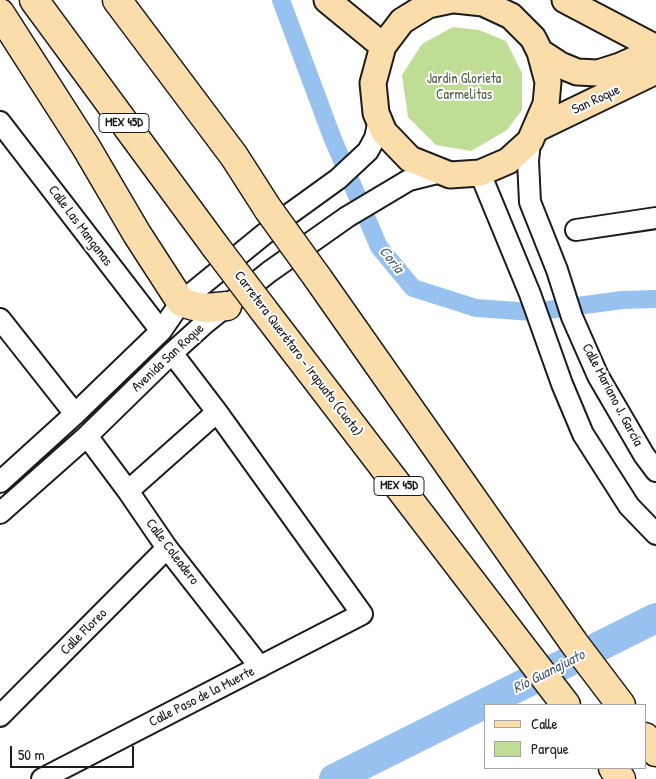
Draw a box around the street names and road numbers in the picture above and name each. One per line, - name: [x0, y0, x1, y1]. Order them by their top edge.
- street label: San Roque: [569, 82, 623, 118]
- road number: MEX 45D: [99, 114, 149, 132]
- street label: Calle Las Manganas: [44, 182, 116, 270]
- street label: Carretera Querétaro - Irapuato (Cuota): [230, 268, 366, 440]
- street label: Avenida San Roque: [128, 320, 208, 396]
- street label: Calle Mariano J. García: [578, 341, 646, 449]
- road number: MEX 45D: [374, 476, 424, 496]
- street label: Calle Coleadero: [142, 516, 202, 588]
- street label: Calle Floreo: [57, 605, 111, 659]
- street label: Calle Paso de la Muerte: [146, 663, 258, 731]

